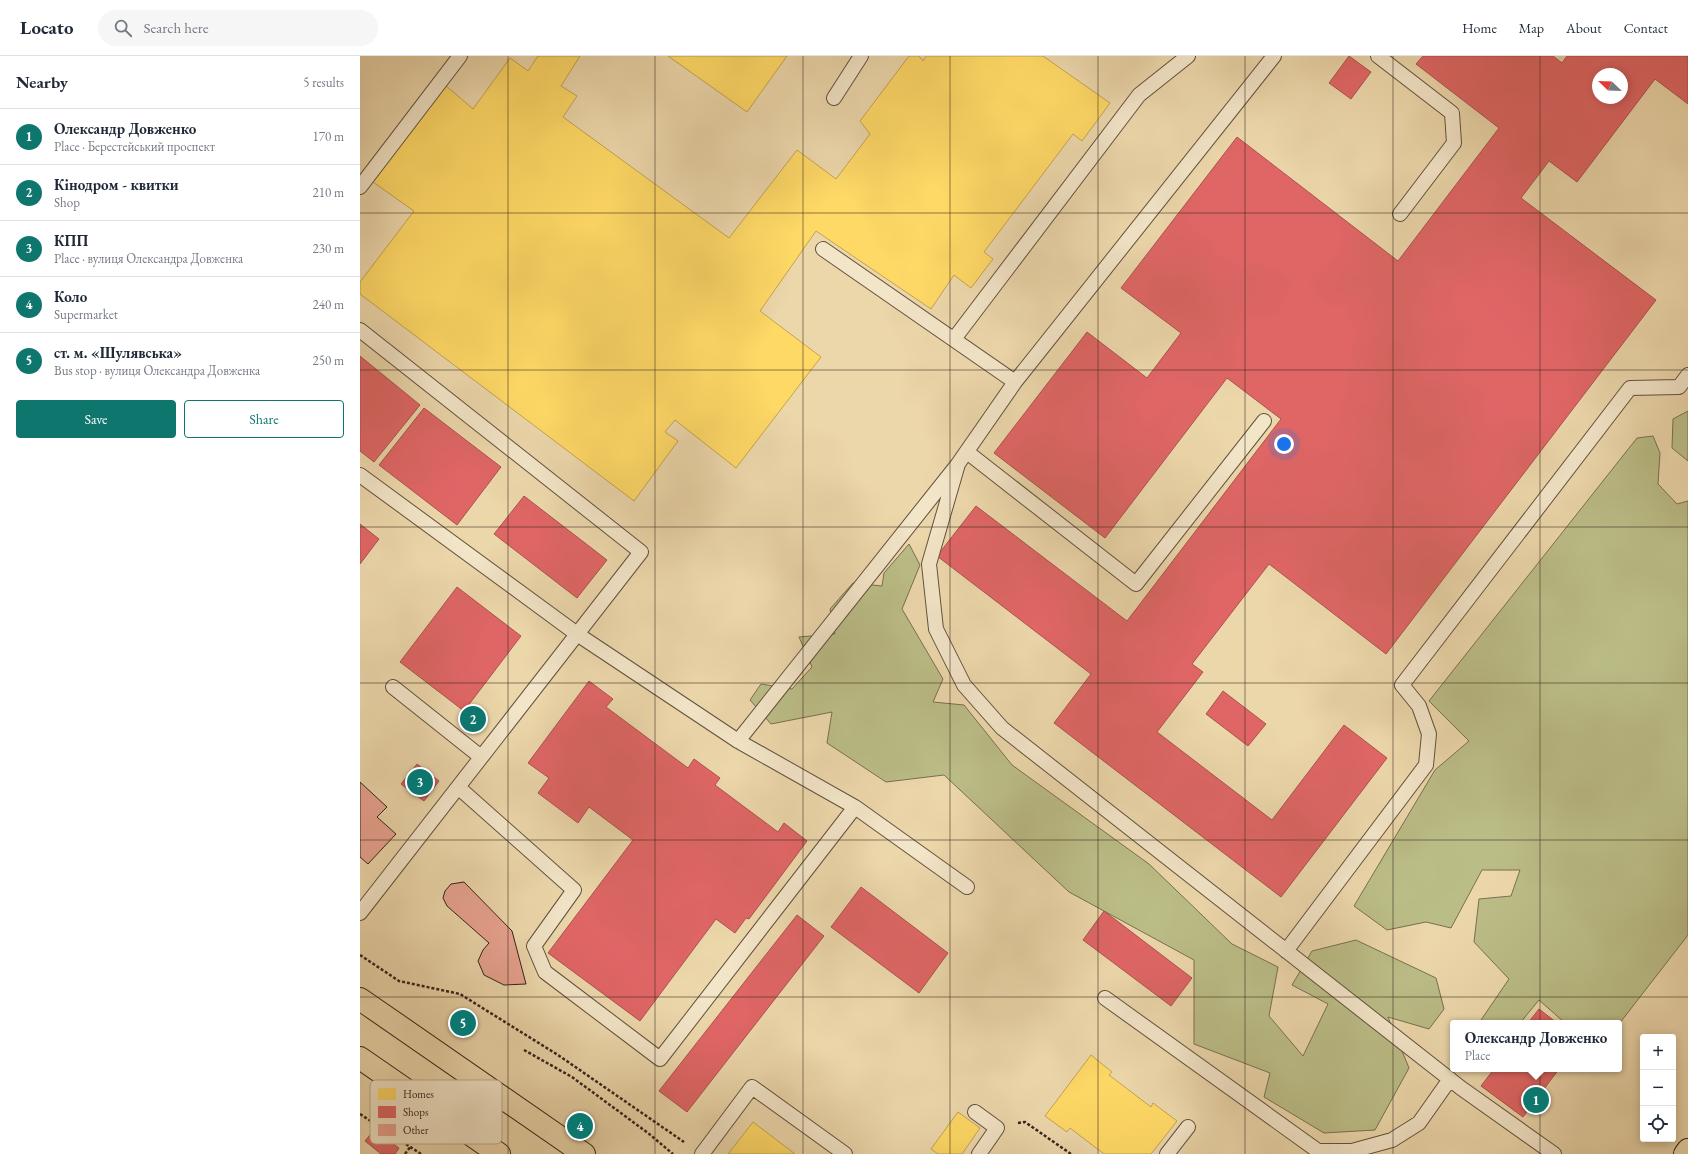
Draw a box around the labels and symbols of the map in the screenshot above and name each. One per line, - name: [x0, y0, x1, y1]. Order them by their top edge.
- north arrow: [1592, 68, 1628, 104]
- your location: [1274, 434, 1294, 454]
- pin: 2: [460, 704, 486, 734]
- pin: 3: [407, 767, 433, 797]
- pin: 5: [450, 1008, 476, 1038]
- legend: [370, 1080, 502, 1144]
- pin: 1: [1523, 1085, 1549, 1115]
- text: Homes: [403, 1087, 434, 1101]
- text: Shops: [403, 1105, 429, 1119]
- pin: 4: [567, 1111, 593, 1141]
- text: Other: [403, 1123, 429, 1137]

